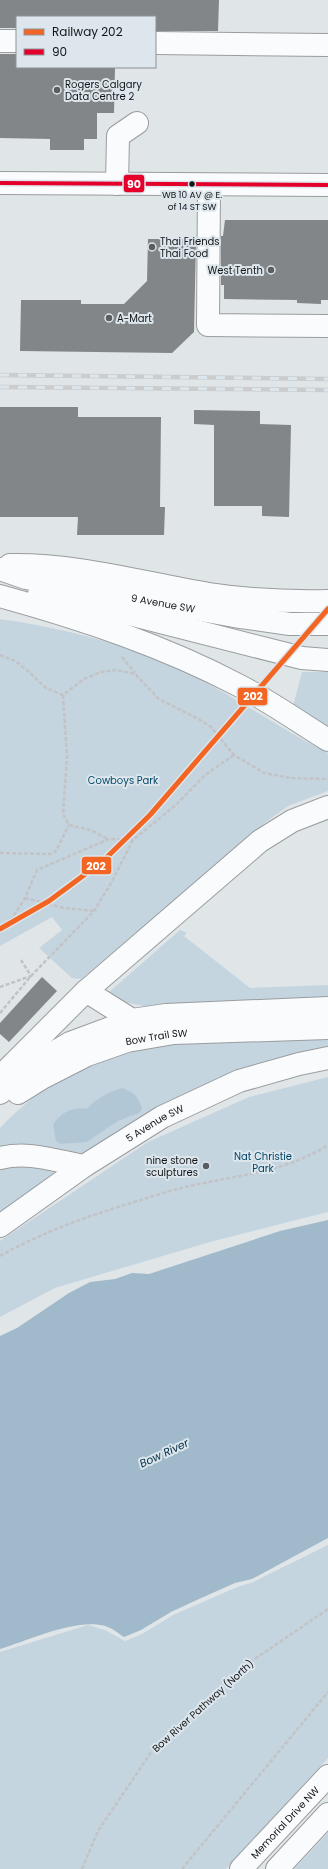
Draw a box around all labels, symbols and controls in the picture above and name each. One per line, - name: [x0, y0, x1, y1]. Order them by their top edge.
- legend: [16, 16, 156, 68]
- text: Railway 202: [52, 23, 123, 40]
- text: 90: [52, 43, 67, 60]
- place label: Rogers Calgary Data Centre 2: [65, 77, 142, 104]
- marker: Rogers Calgary Data Centre 2: [52, 85, 62, 95]
- line badge: 90: [123, 174, 145, 193]
- text: 90: [127, 176, 141, 192]
- marker: WB 10 AV @ E. of 14 ST SW: [187, 179, 197, 189]
- place label: WB 10 AV @ E. of 14 ST SW: [162, 189, 222, 213]
- place label: Thai Friends Thai Food: [160, 234, 220, 261]
- marker: Thai Friends Thai Food: [147, 242, 157, 252]
- place label: West Tenth: [207, 263, 263, 278]
- marker: West Tenth: [266, 265, 276, 275]
- place label: A-Mart: [117, 311, 152, 326]
- marker: A-Mart: [104, 313, 114, 323]
- street label: 9 Avenue SW: [130, 590, 197, 616]
- line badge: 202: [237, 687, 268, 706]
- text: 202: [243, 688, 263, 704]
- park label: Cowboys Park: [88, 773, 159, 788]
- line badge: 202: [81, 856, 112, 875]
- text: 202: [86, 858, 106, 874]
- street label: Bow Trail SW: [124, 1025, 188, 1049]
- street label: 5 Avenue SW: [123, 1100, 186, 1146]
- park label: Nat Christie Park: [234, 1149, 292, 1176]
- place label: nine stone sculptures: [146, 1153, 198, 1180]
- marker: nine stone sculptures: [201, 1161, 211, 1171]
- water label: Bow River: [137, 1434, 192, 1471]
- street label: Bow River Pathway (North): [149, 1656, 257, 1756]
- street label: Memorial Drive NW: [247, 1783, 323, 1862]

